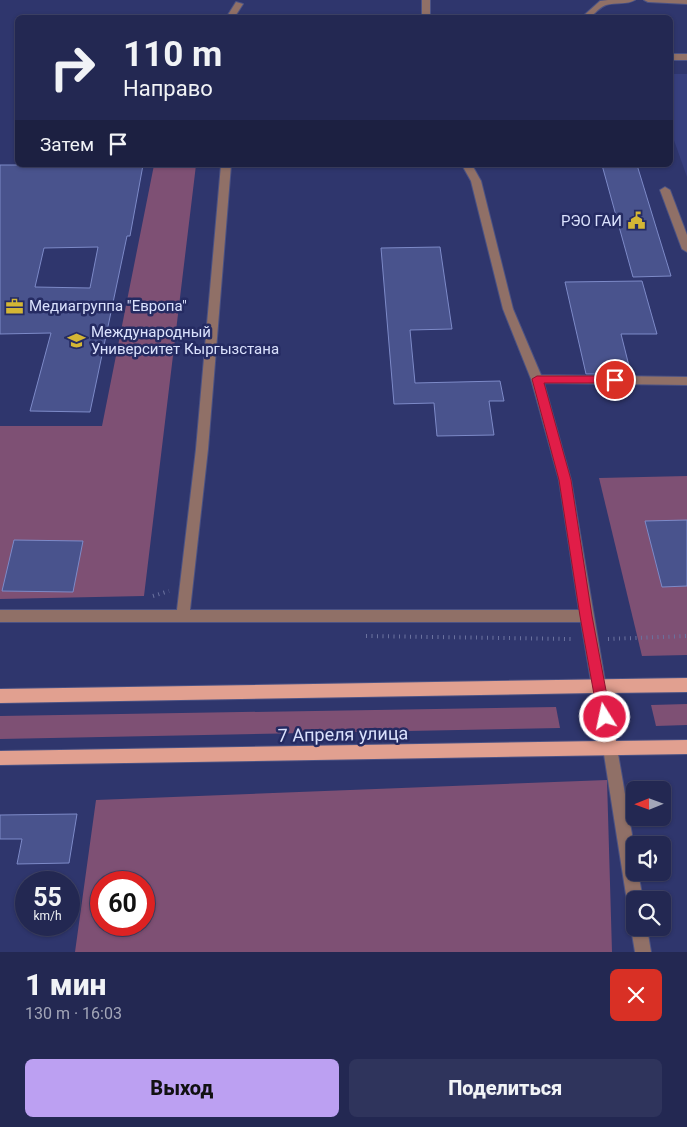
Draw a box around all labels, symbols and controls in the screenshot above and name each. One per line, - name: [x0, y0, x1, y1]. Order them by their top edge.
- text: 110 m: [123, 34, 222, 75]
- icon: right: [40, 35, 105, 100]
- text: Направо: [123, 76, 213, 101]
- icon: arrive: [104, 130, 132, 158]
- text: Затем: [40, 133, 94, 156]
- public building icon: РЭО ГАИ: [626, 211, 646, 231]
- place label: РЭО ГАИ: [561, 212, 622, 230]
- office icon: Медиагруппа "Европа": [5, 296, 25, 316]
- place label: Медиагруппа "Европа": [29, 297, 187, 315]
- place label: Международный Университет Кыргызстана: [91, 323, 279, 358]
- school or university icon: Международный Университет Кыргызстана: [67, 331, 87, 351]
- pin: [594, 359, 636, 401]
- icon: arrive: [601, 366, 629, 394]
- position arrow: [578, 690, 630, 742]
- street label: 7 Апреля улица: [278, 722, 408, 746]
- north arrow: [626, 781, 671, 826]
- map controls: [626, 781, 671, 936]
- button: sound: [626, 836, 671, 881]
- speed limit sign: 60: [90, 871, 155, 936]
- text: 55: [33, 883, 62, 912]
- button: search: [626, 891, 671, 936]
- text: km/h: [33, 909, 62, 923]
- text: 1 мин: [25, 967, 106, 1002]
- button: close: [610, 969, 662, 1021]
- text: 130 m · 16:03: [25, 1004, 122, 1023]
- button: Выход: [25, 1059, 339, 1117]
- button: Поделиться: [349, 1059, 662, 1117]

